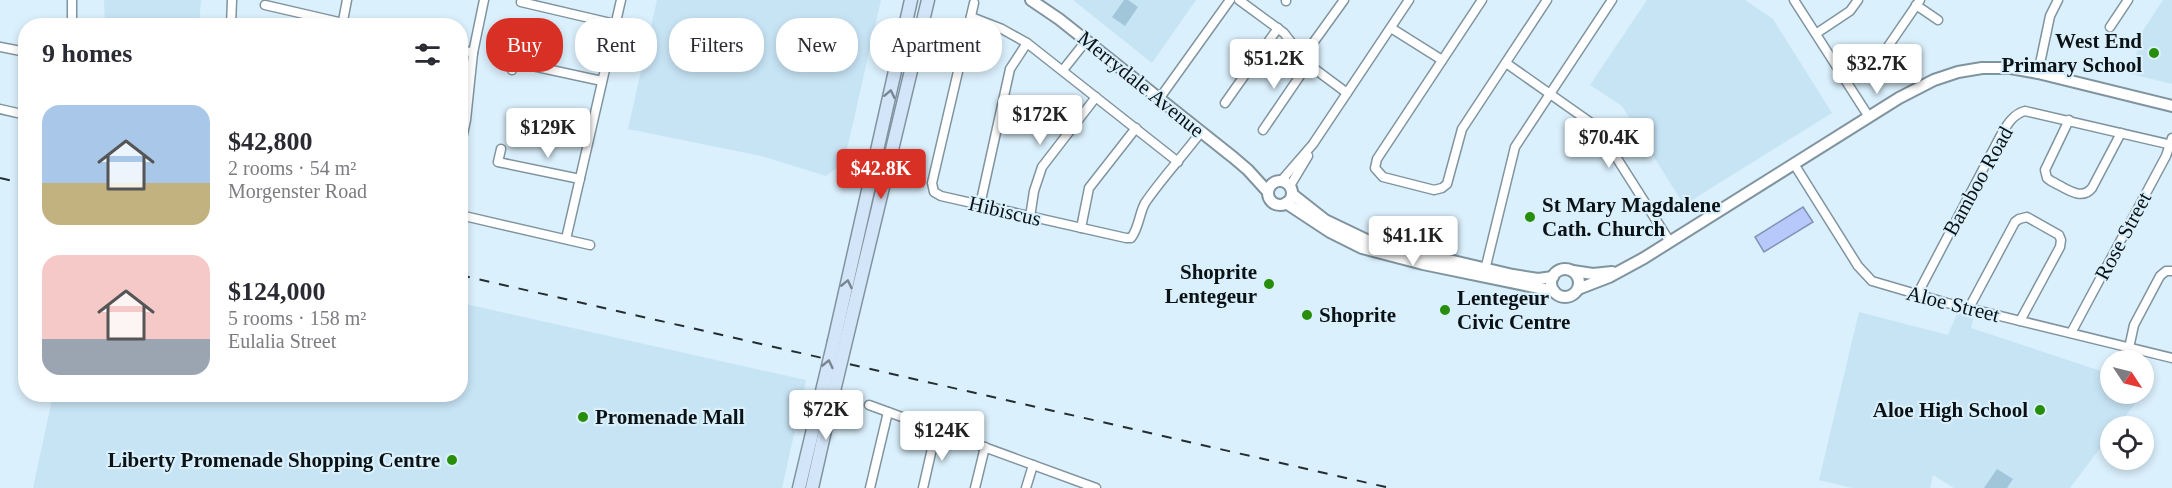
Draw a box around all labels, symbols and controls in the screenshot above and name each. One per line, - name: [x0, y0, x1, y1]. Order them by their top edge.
- chip: Buy: [486, 18, 563, 72]
- chip: Rent: [575, 18, 657, 72]
- chip: Filters: [669, 18, 764, 72]
- chip: New: [776, 18, 858, 72]
- chip: Apartment: [870, 18, 1002, 72]
- street label: Merrydale Avenue: [1073, 26, 1209, 142]
- place label: West End Primary School: [2001, 29, 2142, 77]
- icon: filters: [411, 38, 444, 71]
- text: 9 homes: [42, 39, 132, 68]
- pin: $51.2K: [1225, 39, 1323, 90]
- pin: $32.7K: [1828, 44, 1926, 95]
- marker: West End Primary School: [2147, 46, 2161, 60]
- text: $51.2K: [1244, 47, 1304, 69]
- text: $32.7K: [1847, 52, 1907, 74]
- one-way arrow: [883, 89, 896, 99]
- pin: $172K: [998, 95, 1082, 146]
- text: $172K: [1012, 103, 1068, 125]
- pin: $129K: [506, 108, 590, 159]
- text: $129K: [520, 116, 576, 138]
- pin: $70.4K: [1560, 118, 1658, 169]
- street label: Bamboo Road: [1938, 122, 2018, 240]
- text: $70.4K: [1579, 126, 1639, 148]
- text: $42,800: [228, 127, 313, 156]
- icon: home: [90, 129, 162, 201]
- pin: $42.8K: [832, 149, 930, 200]
- text: 2 rooms · 54 m²: [228, 157, 356, 179]
- text: $42.8K: [851, 157, 911, 179]
- text: Morgenster Road: [228, 180, 367, 202]
- street label: Rose Street: [2090, 188, 2156, 284]
- street label: Hibiscus: [966, 191, 1044, 231]
- place label: St Mary Magdalene Cath. Church: [1542, 193, 1720, 241]
- marker: St Mary Magdalene Cath. Church: [1523, 210, 1537, 224]
- pin: $41.1K: [1364, 216, 1462, 267]
- text: $41.1K: [1383, 224, 1443, 246]
- place label: Shoprite Lentegeur: [1165, 260, 1257, 308]
- text: $124,000: [228, 277, 326, 306]
- marker: Shoprite Lentegeur: [1262, 277, 1276, 291]
- icon: home: [90, 279, 162, 351]
- one-way arrow: [839, 279, 852, 289]
- street label: Aloe Street: [1904, 281, 2002, 327]
- place label: Lentegeur Civic Centre: [1457, 286, 1570, 334]
- place label: Shoprite: [1319, 303, 1396, 327]
- marker: Lentegeur Civic Centre: [1438, 303, 1452, 317]
- text: 5 rooms · 158 m²: [228, 307, 366, 329]
- marker: Shoprite: [1300, 308, 1314, 322]
- text: Eulalia Street: [228, 330, 336, 352]
- north arrow: [2100, 350, 2154, 404]
- map controls: [2100, 350, 2154, 470]
- one-way arrow: [821, 359, 834, 369]
- pin: $72K: [790, 390, 862, 441]
- text: $72K: [803, 398, 849, 420]
- place label: Aloe High School: [1873, 398, 2028, 422]
- marker: Aloe High School: [2033, 403, 2047, 417]
- place label: Promenade Mall: [595, 405, 745, 429]
- marker: Promenade Mall: [576, 410, 590, 424]
- pin: $124K: [900, 411, 984, 462]
- button: locate: [2100, 416, 2154, 470]
- text: $124K: [914, 419, 970, 441]
- place label: Liberty Promenade Shopping Centre: [108, 448, 440, 472]
- marker: Liberty Promenade Shopping Centre: [445, 453, 459, 467]

